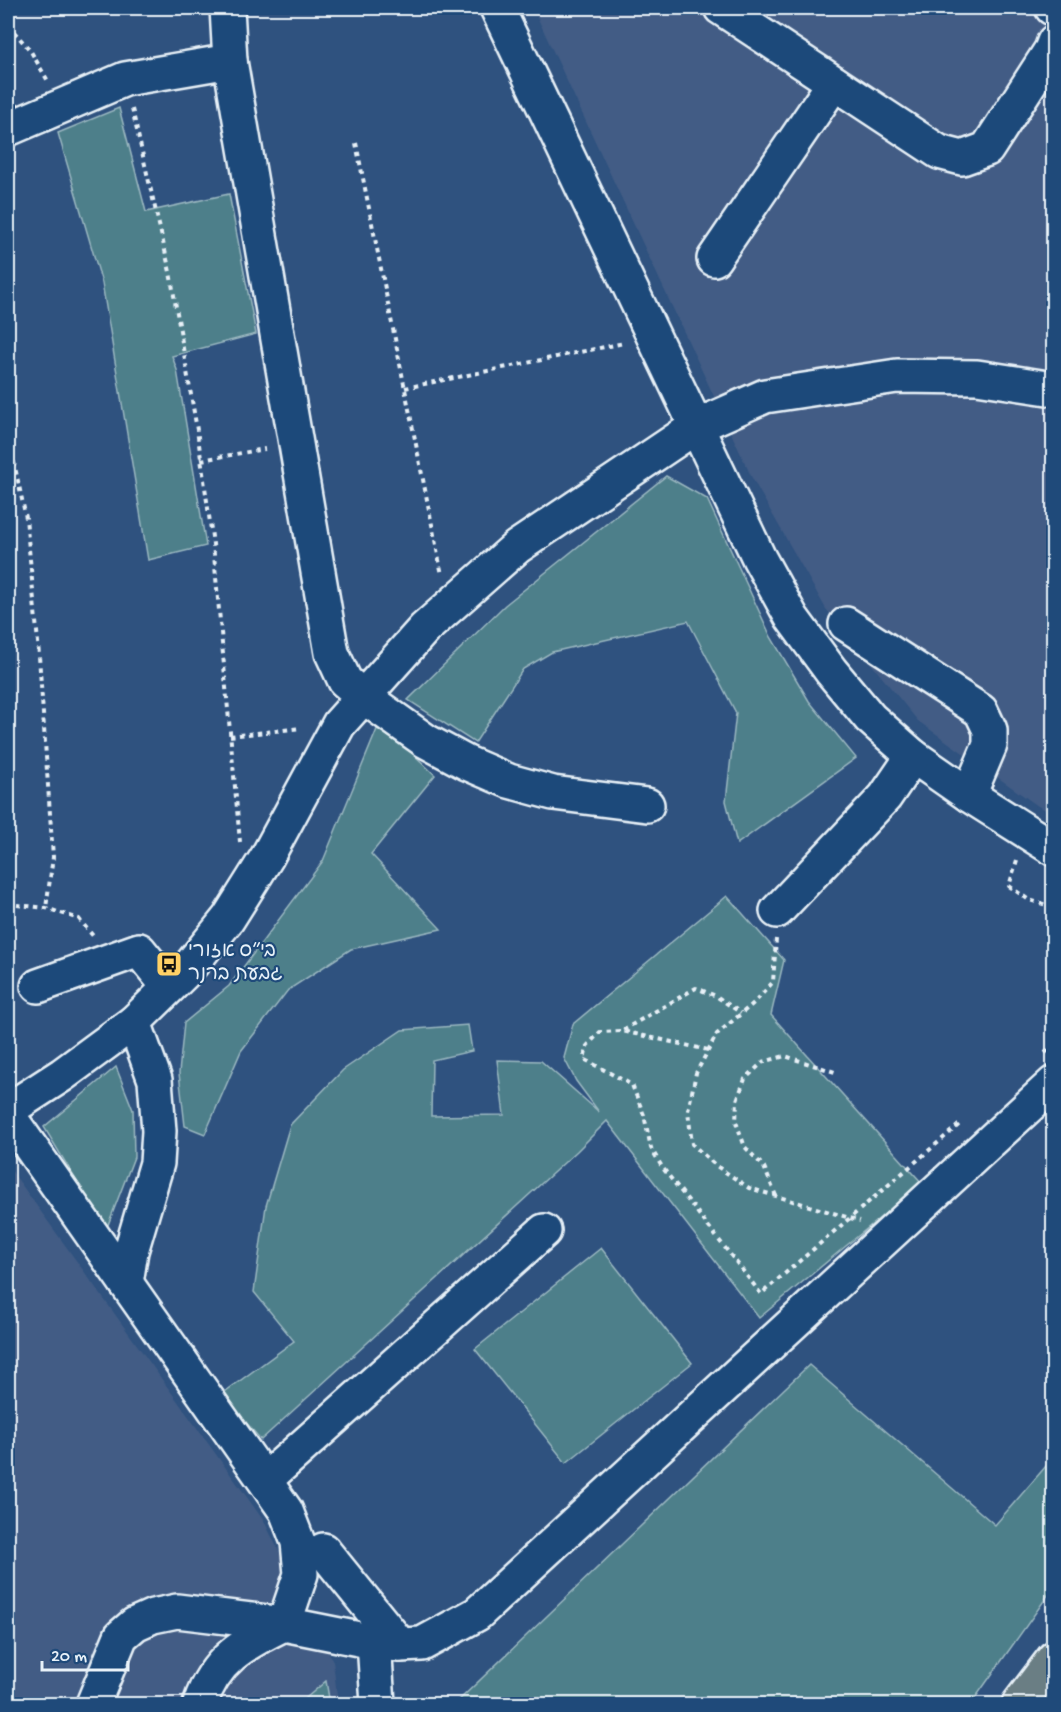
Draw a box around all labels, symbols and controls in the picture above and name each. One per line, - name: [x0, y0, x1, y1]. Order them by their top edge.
- place label: בי״ס אזורי גבעת ברנר: [188, 941, 283, 987]
- bus stop icon: בי״ס אזורי גבעת ברנר: [154, 949, 184, 979]
- scale bar: [42, 1634, 128, 1672]
- text: 20 m: [51, 1647, 87, 1668]

